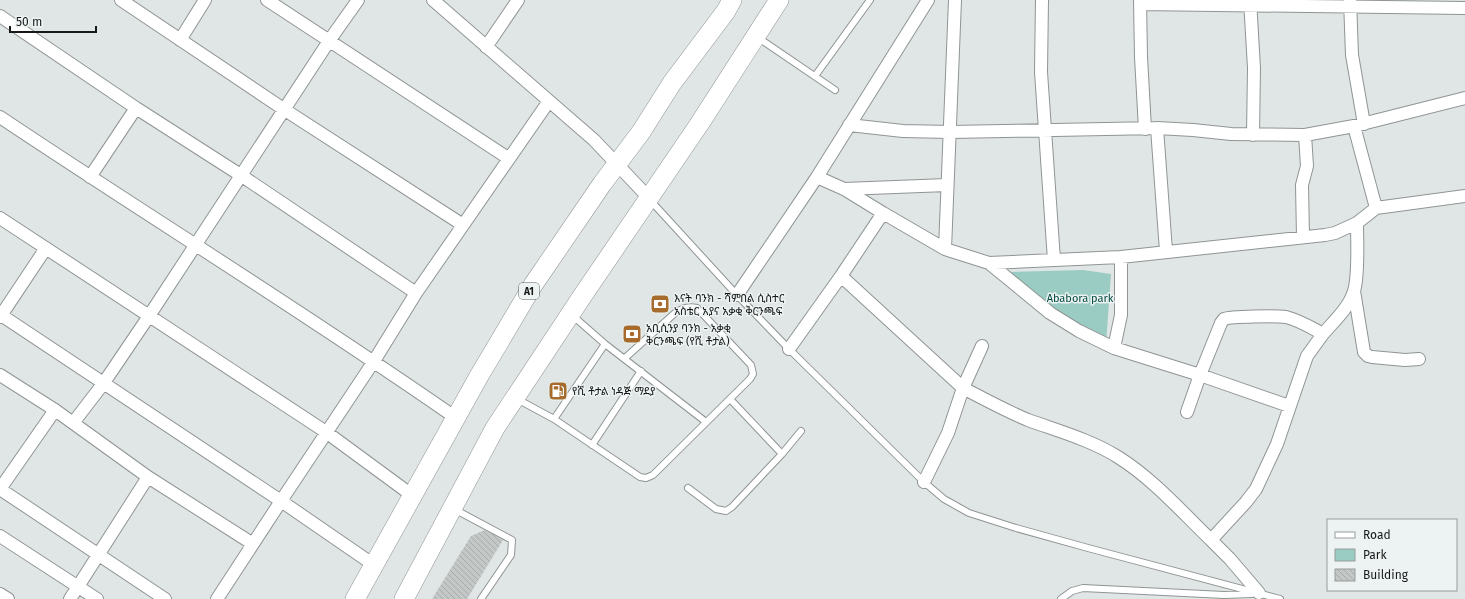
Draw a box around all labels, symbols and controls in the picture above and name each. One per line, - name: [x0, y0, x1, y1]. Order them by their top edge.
- scale bar: [10, 8, 96, 34]
- text: 50 m: [16, 15, 42, 29]
- road number: A1: [519, 283, 539, 299]
- place label: እናት ባንክ - ሻምበል ሲስተር አስቴር አያና አቃቂ ቅርንጫፍ: [674, 292, 785, 318]
- park label: Ababora park: [1047, 292, 1114, 305]
- bank icon: እናት ባንክ - ሻምበል ሲስተር አስቴር አያና አቃቂ ቅርንጫፍ: [649, 293, 671, 315]
- place label: አቢሲንያ ባንክ - አቃቂ ቅርንጫፍ (የሺ ቶታል): [646, 322, 731, 348]
- bank icon: አቢሲንያ ባንክ - አቃቂ ቅርንጫፍ (የሺ ቶታል): [621, 323, 643, 345]
- fuel station icon: የሺ ቶታል ነዳጅ ማደያ: [547, 380, 569, 402]
- place label: የሺ ቶታል ነዳጅ ማደያ: [572, 385, 655, 398]
- legend: [1327, 519, 1457, 591]
- text: Road: [1363, 528, 1391, 542]
- text: Park: [1363, 548, 1387, 562]
- text: Building: [1363, 568, 1409, 582]

